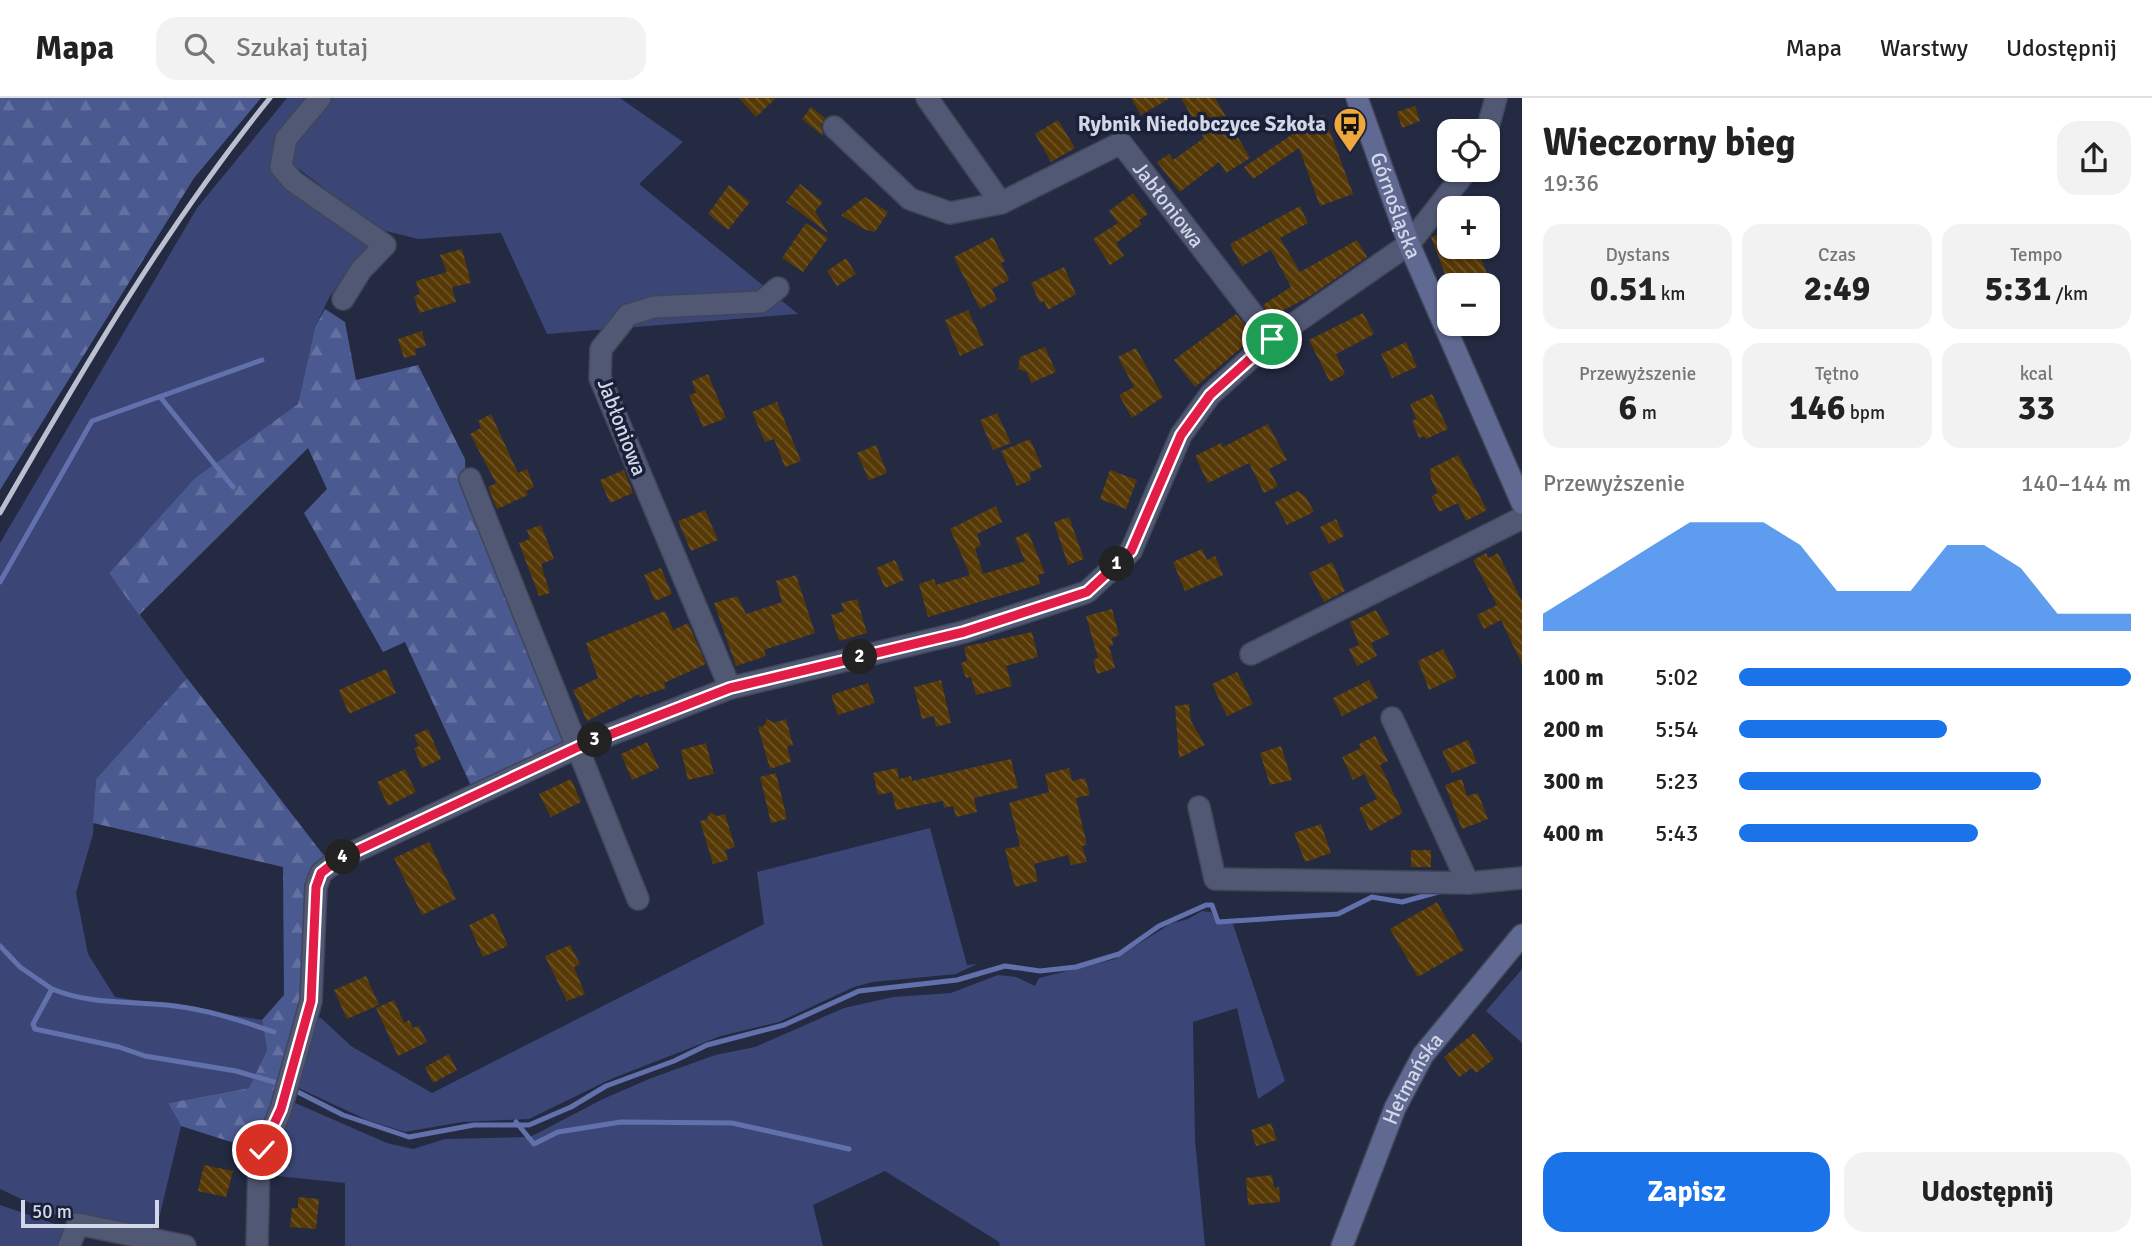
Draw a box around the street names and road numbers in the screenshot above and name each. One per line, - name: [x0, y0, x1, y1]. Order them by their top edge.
- street label: Górnośląska: [1364, 149, 1427, 263]
- street label: Jabłoniowa: [1127, 156, 1210, 253]
- street label: Jabłoniowa: [592, 375, 652, 479]
- street label: Hetmańska: [1377, 1028, 1449, 1128]

